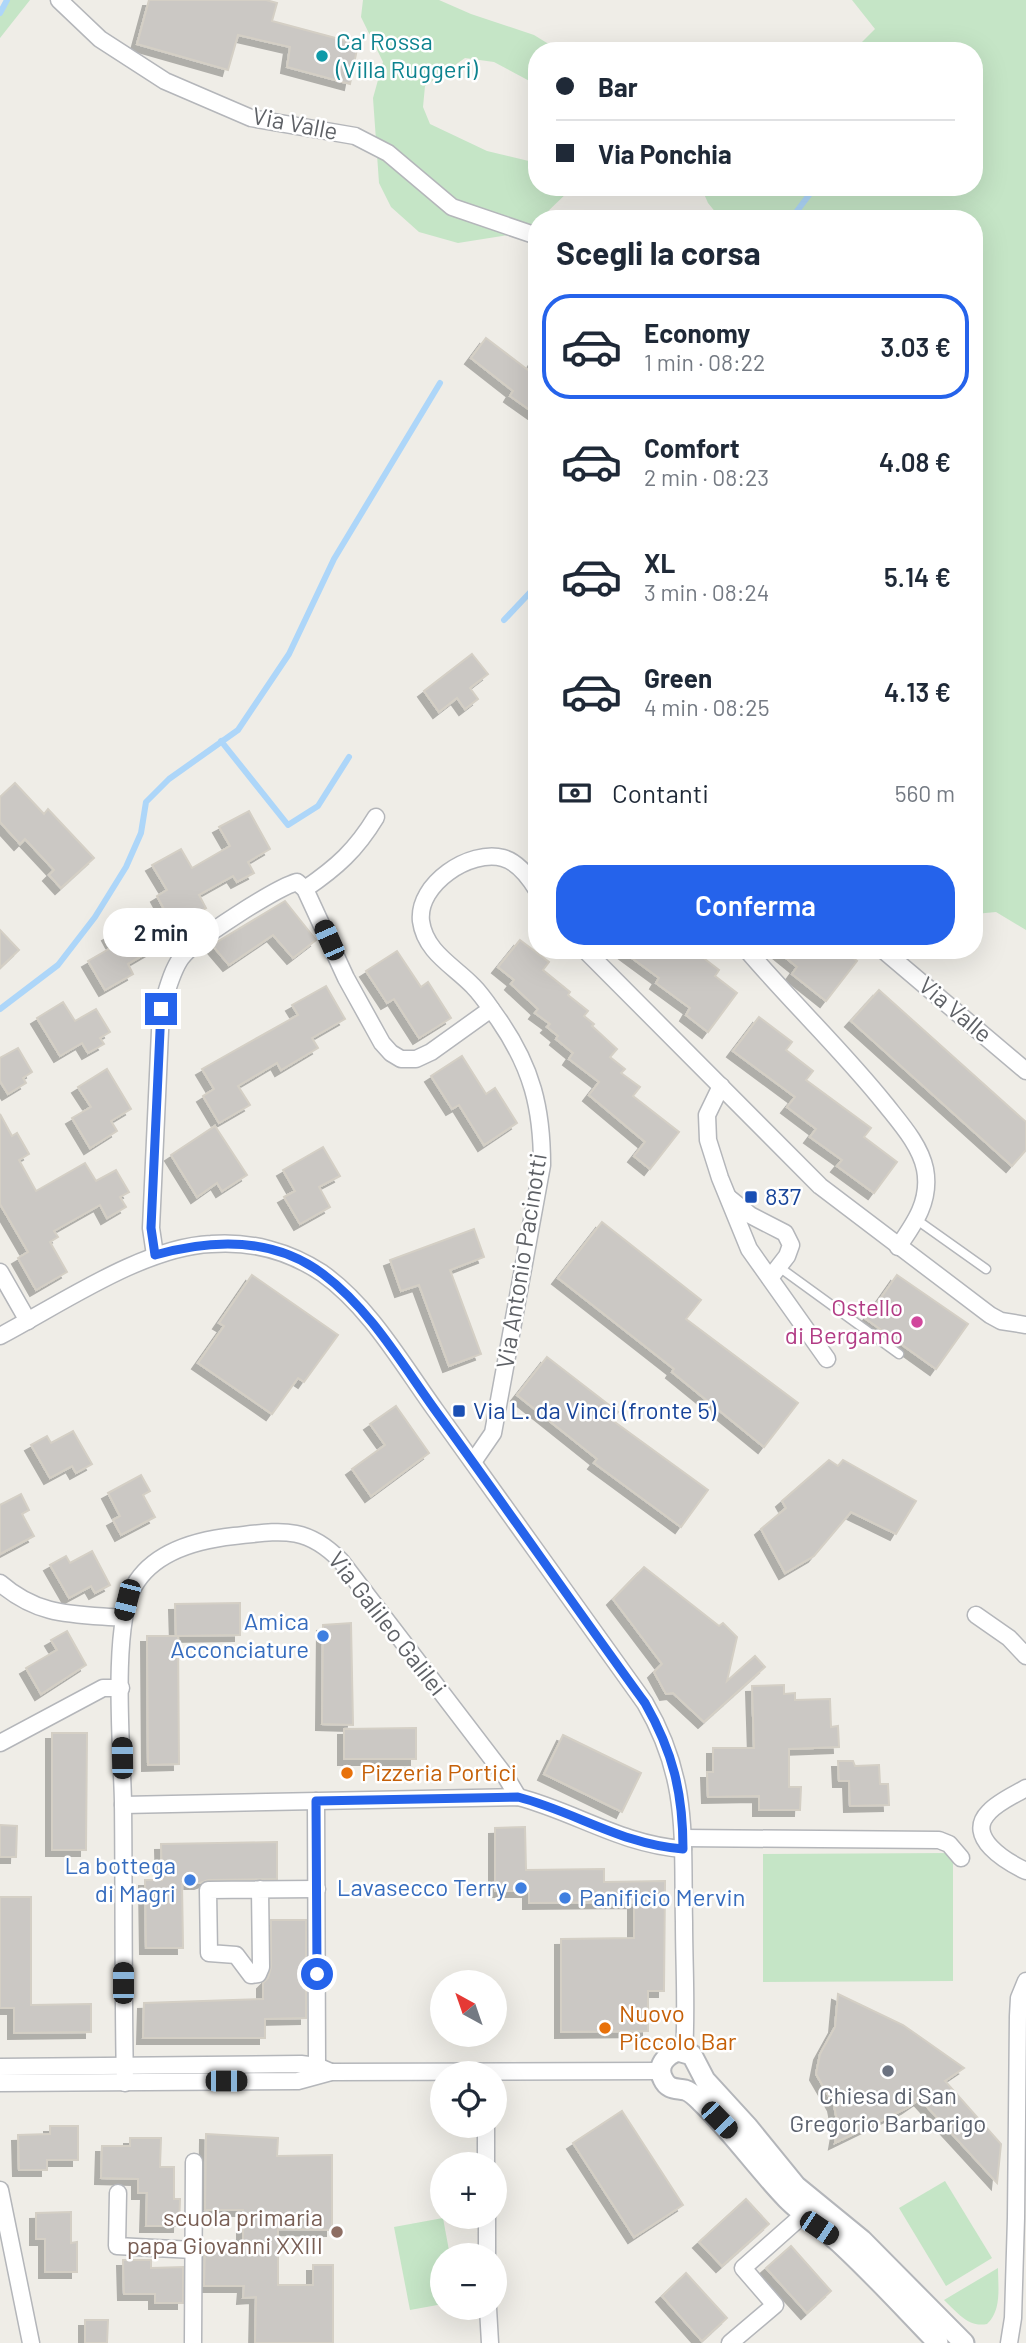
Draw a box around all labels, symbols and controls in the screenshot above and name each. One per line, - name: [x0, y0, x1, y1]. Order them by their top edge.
- place label: Ca' Rossa (Villa Ruggeri): [335, 26, 479, 83]
- marker: Ca' Rossa (Villa Ruggeri): [314, 48, 330, 64]
- text: Bar: [598, 71, 638, 102]
- street label: Via Valle: [250, 100, 340, 145]
- text: Via Ponchia: [598, 138, 732, 169]
- text: Scegli la corsa: [556, 233, 761, 271]
- icon: car: [560, 315, 623, 378]
- text: Economy: [644, 317, 750, 348]
- text: 3.03 €: [881, 331, 951, 362]
- text: 1 min · 08:22: [644, 348, 765, 376]
- icon: car: [560, 430, 623, 493]
- text: Comfort: [644, 432, 740, 463]
- text: 4.08 €: [879, 446, 951, 477]
- text: 2 min · 08:23: [644, 463, 769, 491]
- icon: car: [560, 545, 623, 608]
- text: XL: [644, 547, 675, 578]
- text: 5.14 €: [884, 561, 951, 592]
- text: 3 min · 08:24: [644, 578, 770, 606]
- icon: car: [560, 660, 623, 723]
- text: Green: [644, 662, 712, 693]
- text: 4.13 €: [884, 676, 951, 707]
- text: 4 min · 08:25: [644, 693, 770, 721]
- icon: cash: [556, 774, 594, 812]
- text: Contanti: [612, 777, 709, 808]
- text: 560 m: [895, 779, 955, 807]
- button: Conferma: [556, 865, 955, 945]
- callout: 2 min: [103, 908, 219, 956]
- car: [311, 917, 348, 963]
- text: 2 min: [134, 918, 188, 946]
- street label: Via Valle: [914, 970, 998, 1048]
- route end: [145, 993, 177, 1025]
- street label: Via Antonio Pacinotti: [489, 1151, 552, 1370]
- place label: 837: [765, 1181, 801, 1210]
- marker: 837: [743, 1189, 759, 1205]
- place label: Ostello di Bergamo: [785, 1292, 903, 1349]
- marker: Ostello di Bergamo: [909, 1314, 925, 1330]
- place label: Via L. da Vinci (fronte 5): [473, 1395, 717, 1424]
- marker: Via L. da Vinci (fronte 5): [451, 1403, 467, 1419]
- street label: Via Galileo Galilei: [323, 1545, 453, 1701]
- car: [112, 1577, 143, 1623]
- place label: Amica Acconciature: [170, 1606, 309, 1663]
- marker: Amica Acconciature: [315, 1628, 331, 1644]
- car: [112, 1737, 133, 1779]
- place label: Pizzeria Portici: [361, 1757, 517, 1786]
- marker: Pizzeria Portici: [339, 1765, 355, 1781]
- place label: La bottega di Magri: [64, 1850, 176, 1907]
- marker: La bottega di Magri: [182, 1872, 198, 1888]
- place label: Lavasecco Terry: [337, 1872, 507, 1901]
- marker: Lavasecco Terry: [513, 1880, 529, 1896]
- place label: Panificio Mervin: [579, 1882, 745, 1911]
- marker: Panificio Mervin: [557, 1890, 573, 1906]
- route start: [301, 1958, 333, 1990]
- car: [113, 1962, 134, 2004]
- north arrow: [430, 1970, 508, 2048]
- map controls: [430, 1970, 507, 2320]
- place label: Nuovo Piccolo Bar: [619, 1998, 737, 2055]
- marker: Nuovo Piccolo Bar: [597, 2020, 613, 2036]
- button: locate: [430, 2061, 507, 2138]
- marker: Chiesa di San Gregorio Barbarigo: [880, 2063, 896, 2079]
- car: [206, 2071, 248, 2092]
- place label: Chiesa di San Gregorio Barbarigo: [790, 2080, 986, 2137]
- car: [697, 2098, 742, 2142]
- button: +: [430, 2152, 507, 2229]
- place label: scuola primaria papa Giovanni XXIII: [127, 2202, 323, 2259]
- car: [796, 2208, 843, 2248]
- marker: scuola primaria papa Giovanni XXIII: [329, 2224, 345, 2240]
- button: −: [430, 2243, 507, 2320]

